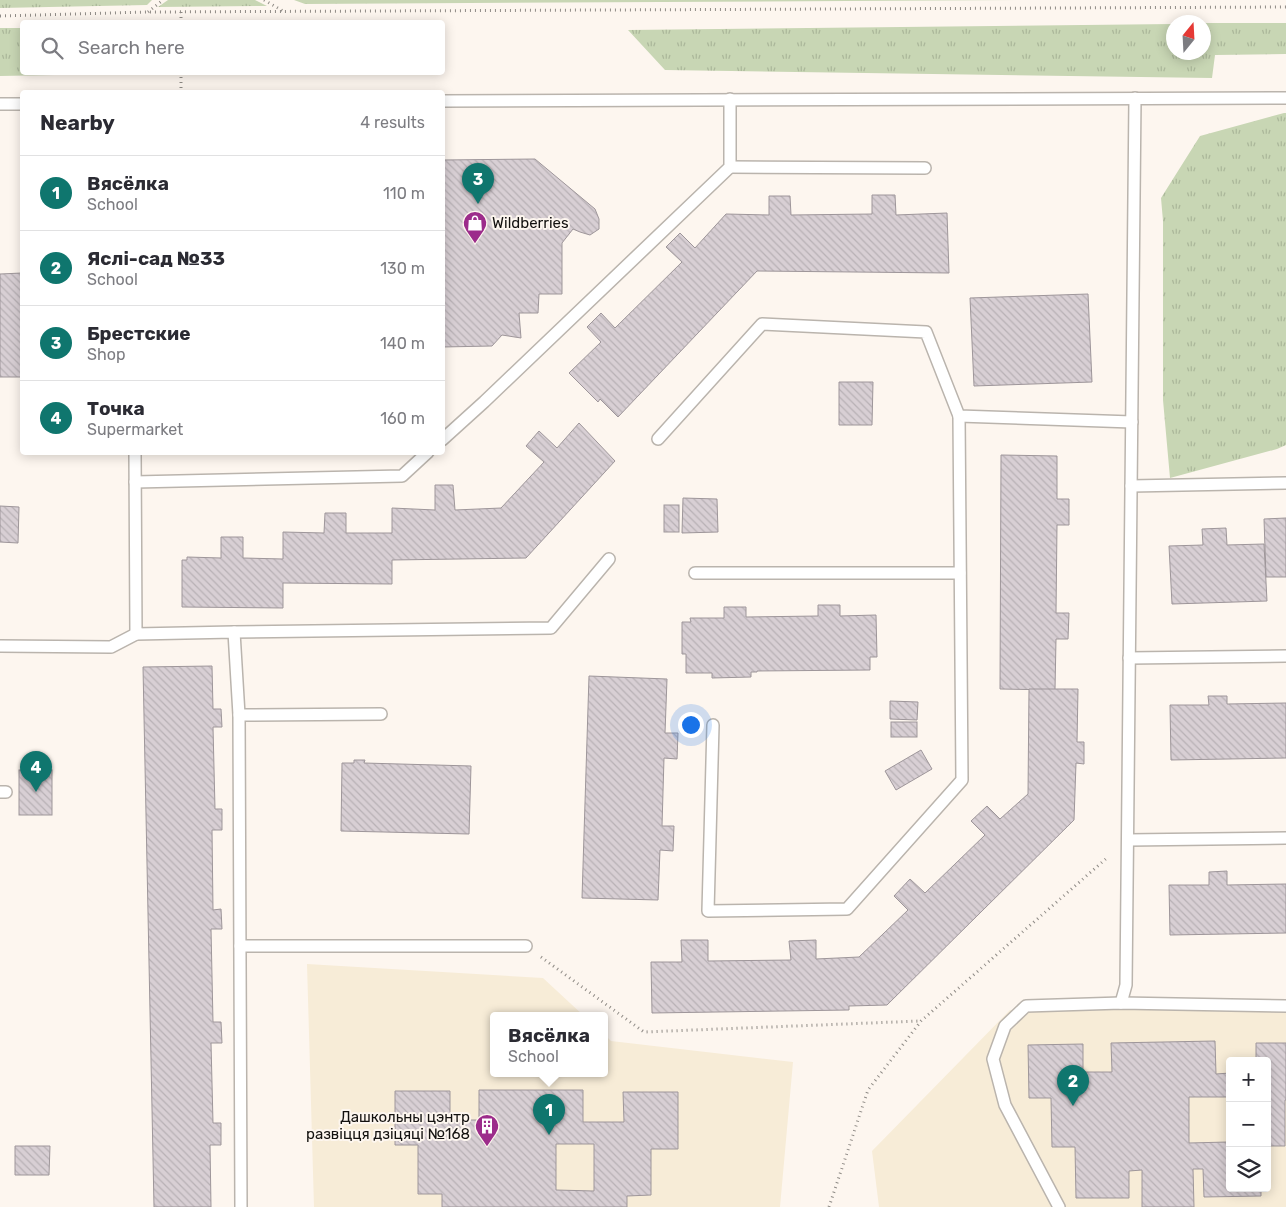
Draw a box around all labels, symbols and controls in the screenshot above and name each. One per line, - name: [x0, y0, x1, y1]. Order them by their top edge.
- north arrow: [1166, 15, 1211, 60]
- search box: [20, 20, 445, 75]
- icon: search: [38, 34, 66, 62]
- text: Search here: [78, 36, 185, 59]
- text: Nearby: [40, 110, 115, 135]
- text: 4 results: [360, 113, 425, 132]
- pin: 3: [462, 163, 494, 204]
- text: Вясёлка: [87, 172, 169, 195]
- text: 1: [52, 184, 60, 203]
- text: 110 m: [383, 184, 425, 203]
- text: School: [87, 195, 138, 214]
- shop icon: Wildberries: [462, 210, 488, 244]
- place label: Wildberries: [492, 214, 569, 232]
- text: Яслі-сад №33: [87, 247, 225, 270]
- text: 2: [51, 259, 61, 278]
- text: 130 m: [380, 259, 425, 278]
- text: School: [87, 270, 138, 289]
- text: Брестские: [87, 322, 191, 345]
- text: 3: [51, 334, 61, 353]
- text: 140 m: [380, 334, 425, 353]
- text: Shop: [87, 345, 125, 364]
- text: Точка: [87, 397, 145, 420]
- text: 4: [51, 409, 61, 428]
- text: 160 m: [380, 409, 425, 428]
- text: Supermarket: [87, 420, 183, 439]
- your location: [678, 712, 704, 738]
- pin: 4: [20, 751, 52, 792]
- popup: [490, 1012, 608, 1077]
- text: Вясёлка: [508, 1024, 590, 1047]
- text: School: [508, 1047, 559, 1066]
- map controls: [1226, 1057, 1271, 1192]
- button: +: [1226, 1057, 1271, 1102]
- pin: 2: [1057, 1065, 1089, 1106]
- pin: 1: [533, 1094, 565, 1135]
- button: −: [1226, 1102, 1271, 1147]
- place label: Дашкольны цэнтр развіцця дзіцяці №168: [306, 1108, 470, 1143]
- building icon: Дашкольны цэнтр развіцця дзіцяці №168: [474, 1113, 500, 1147]
- button: layers: [1226, 1147, 1271, 1192]

